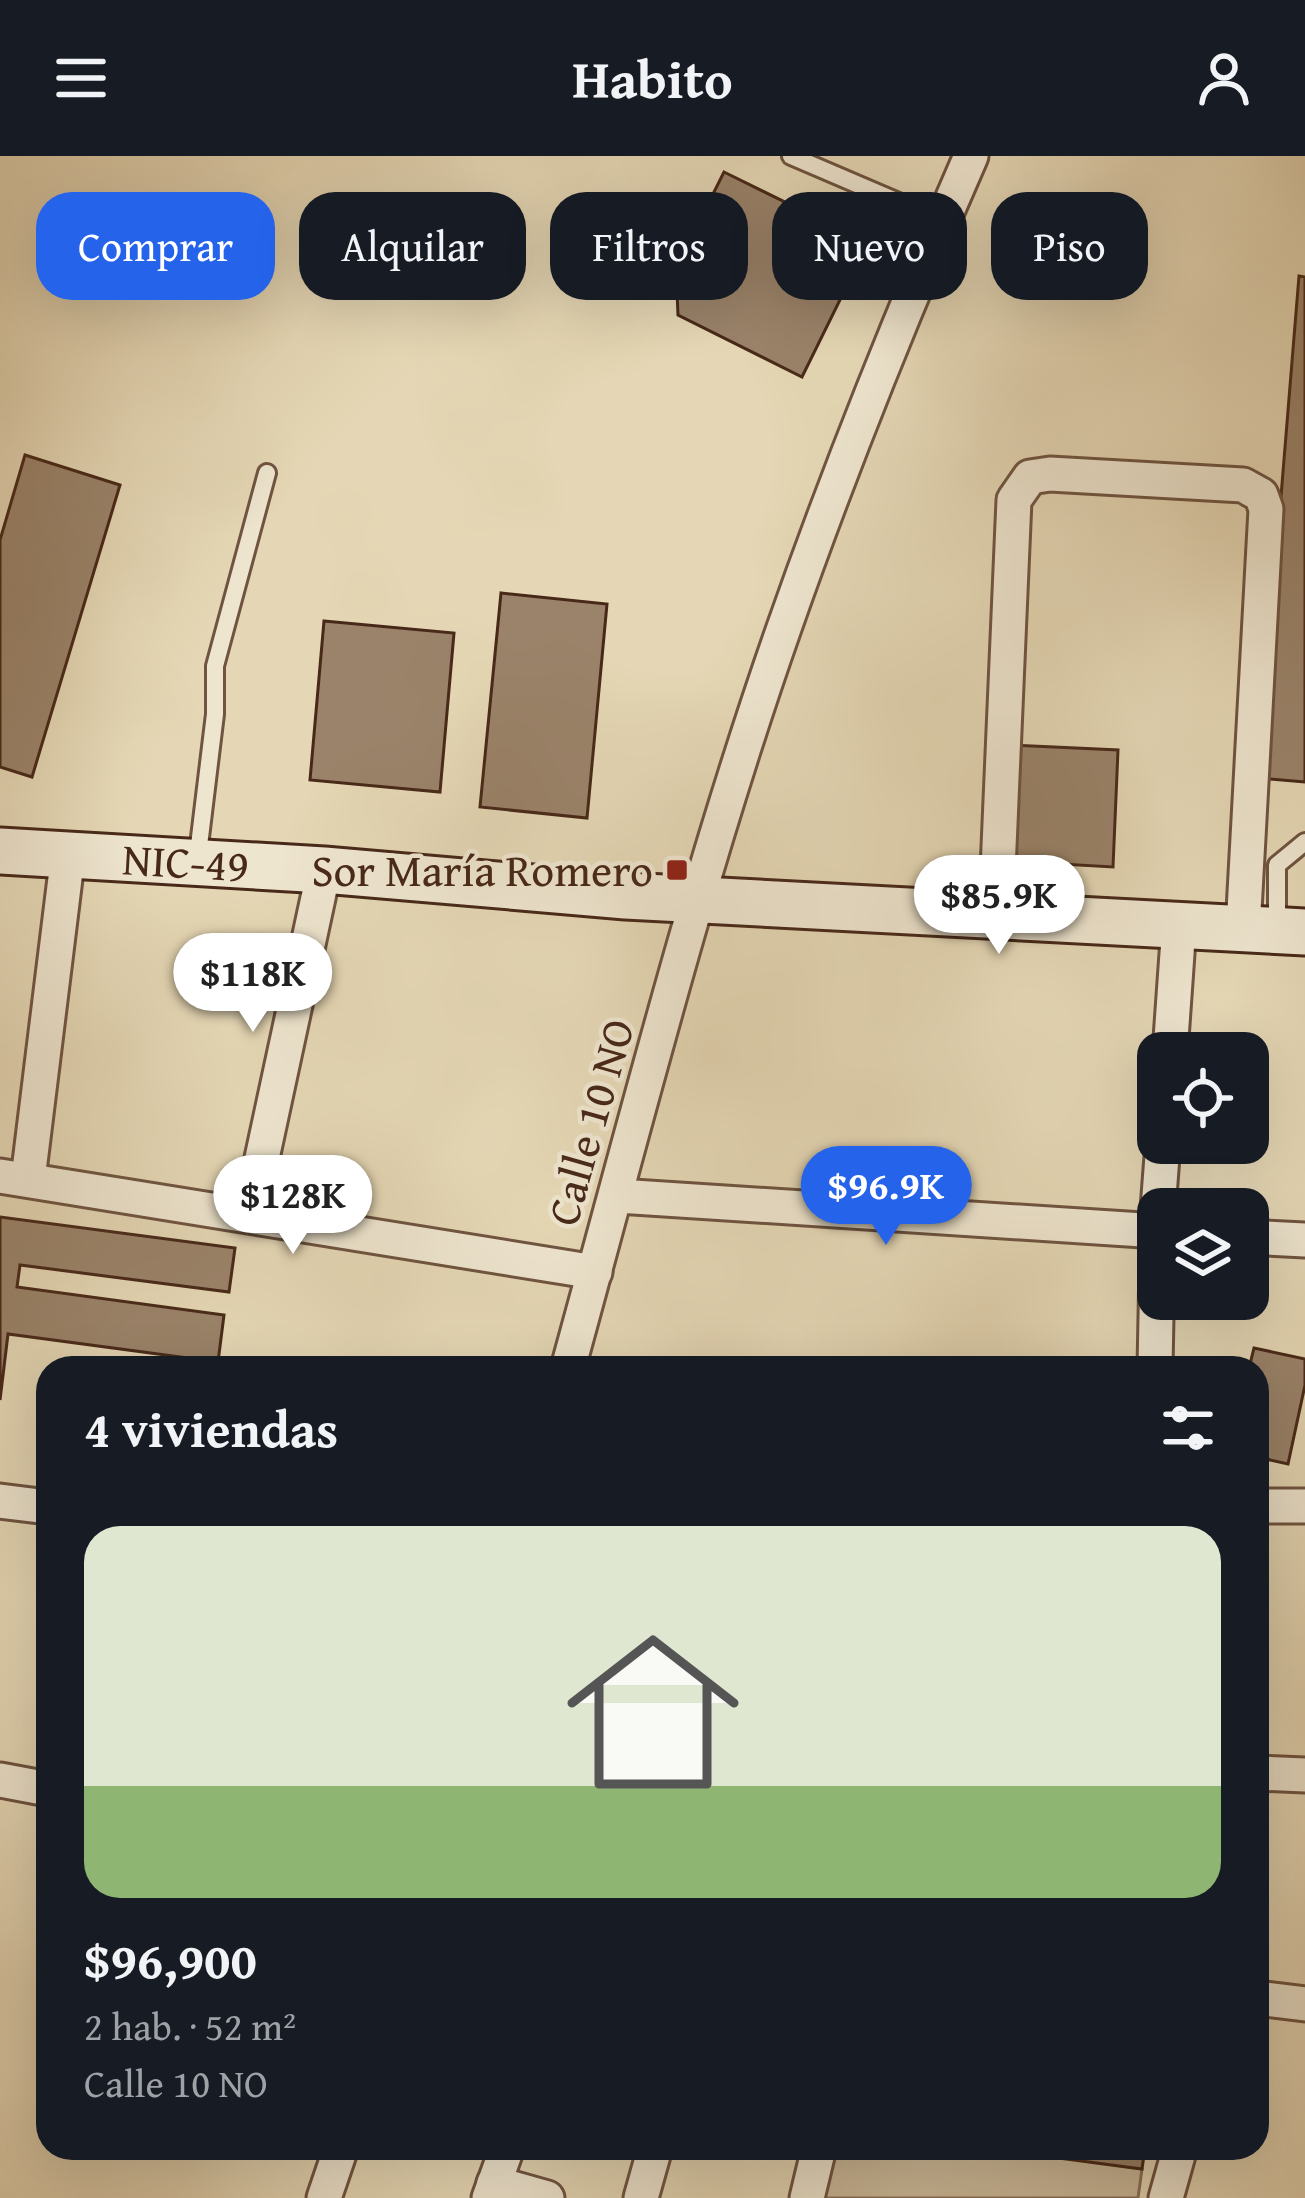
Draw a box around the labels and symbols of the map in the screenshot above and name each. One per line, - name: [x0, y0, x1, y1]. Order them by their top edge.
- street label: NIC-49: [121, 825, 251, 898]
- place label: Sor María Romero: [312, 837, 653, 902]
- pin: $85.9K: [901, 855, 1097, 957]
- marker: Sor María Romero: [664, 857, 690, 883]
- pin: $118K: [169, 933, 337, 1035]
- street label: Calle 10 NO: [529, 1011, 650, 1233]
- pin: $96.9K: [788, 1146, 984, 1248]
- pin: $128K: [209, 1155, 377, 1257]

